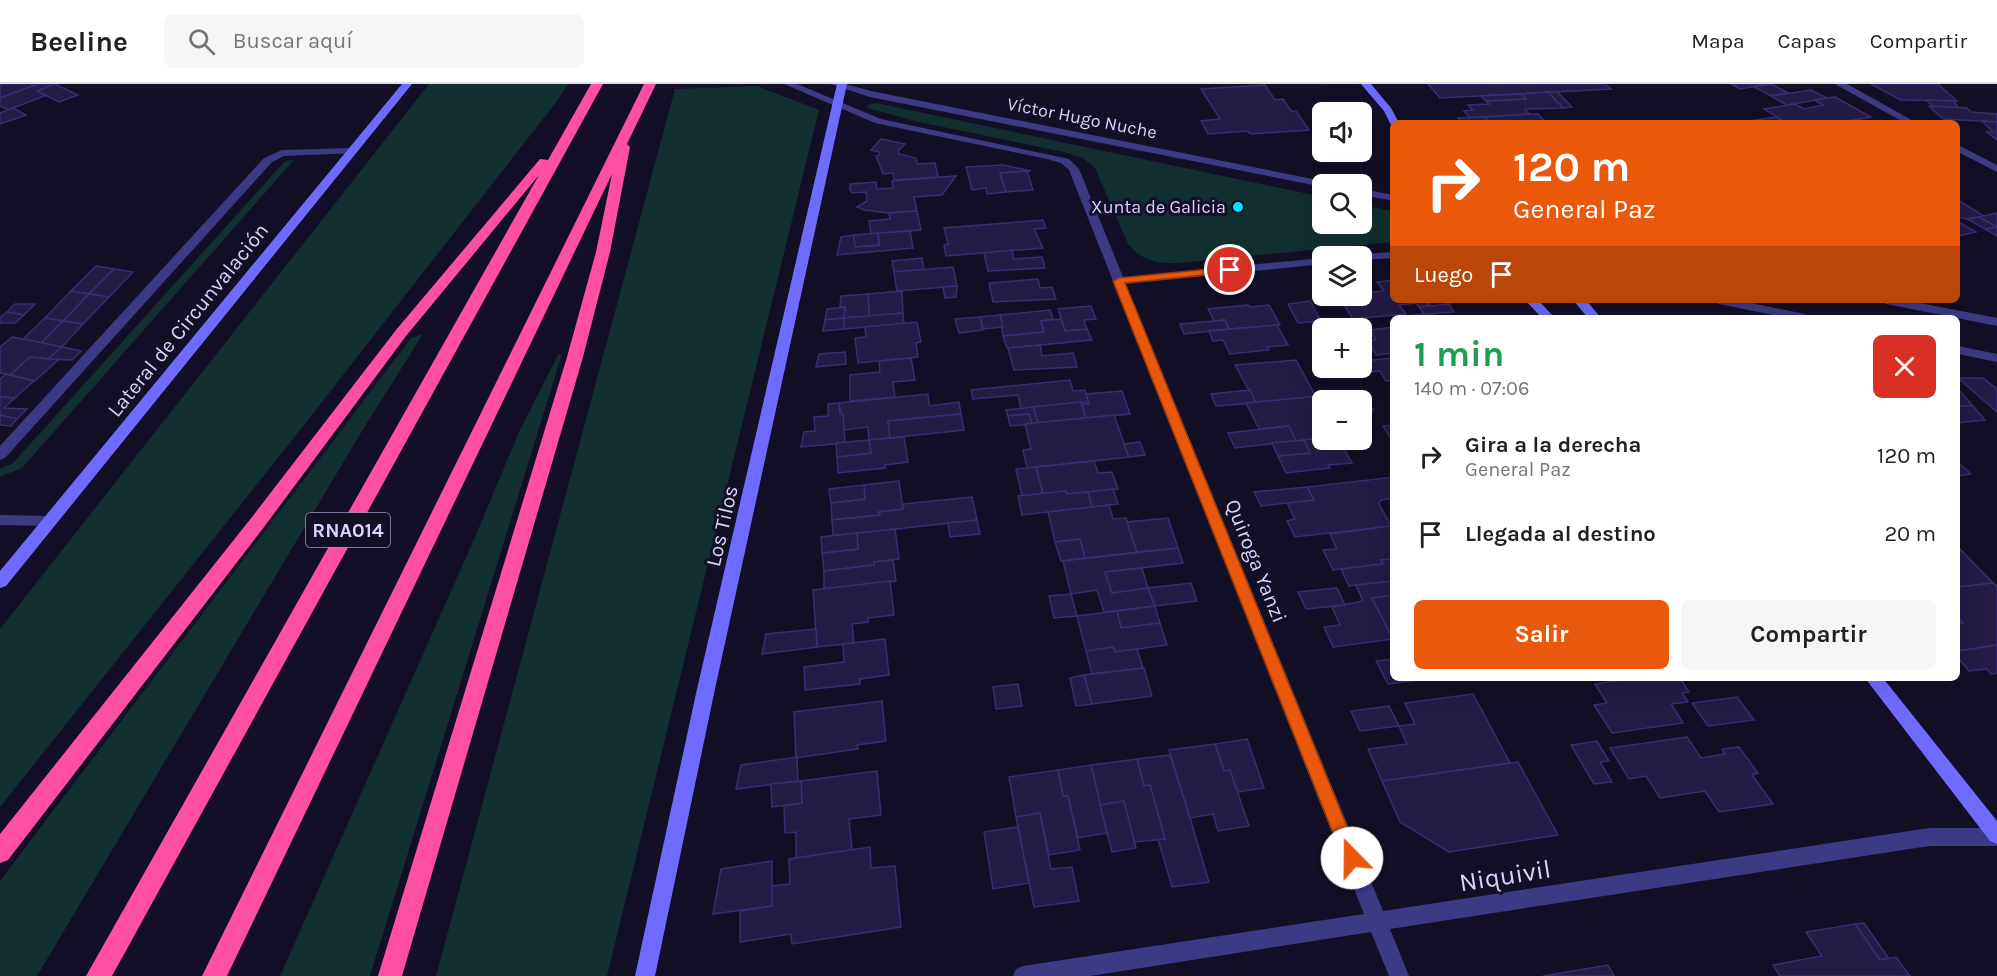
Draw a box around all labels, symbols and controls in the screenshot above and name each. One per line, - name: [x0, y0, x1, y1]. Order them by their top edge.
- search box: [164, 14, 584, 68]
- text: Beeline: [30, 25, 128, 58]
- icon: search: [185, 25, 218, 58]
- text: Buscar aquí: [233, 28, 353, 54]
- text: Mapa: [1691, 29, 1745, 53]
- text: Capas: [1778, 29, 1837, 53]
- text: Compartir: [1870, 29, 1967, 53]
- street label: Víctor Hugo Nuche: [1005, 93, 1159, 143]
- map controls: [1312, 102, 1372, 450]
- button: sound: [1312, 102, 1372, 162]
- text: 120 m: [1513, 142, 1630, 192]
- icon: right: [1414, 144, 1492, 222]
- button: search: [1312, 174, 1372, 234]
- text: General Paz: [1513, 193, 1656, 225]
- place label: Xunta de Galicia: [1091, 196, 1226, 218]
- marker: Xunta de Galicia: [1231, 200, 1245, 214]
- street label: Lateral de Circunvalación: [103, 218, 273, 422]
- pin: [1204, 244, 1255, 295]
- button: layers: [1312, 246, 1372, 306]
- icon: arrive: [1213, 253, 1246, 286]
- icon: arrive: [1485, 258, 1518, 291]
- text: Luego: [1414, 262, 1473, 288]
- button: +: [1312, 318, 1372, 378]
- text: 1 min: [1414, 333, 1504, 375]
- button: close: [1873, 335, 1936, 398]
- text: 140 m · 07:06: [1414, 377, 1529, 400]
- button: −: [1312, 390, 1372, 450]
- text: Gira a la derecha: [1465, 432, 1641, 458]
- icon: right: [1414, 440, 1447, 473]
- text: 120 m: [1877, 443, 1936, 469]
- text: General Paz: [1465, 458, 1571, 481]
- street label: Los Tilos: [701, 483, 743, 569]
- street label: Quiroga Yanzi: [1220, 496, 1292, 626]
- road number: RNA014: [306, 513, 390, 547]
- icon: arrive: [1414, 518, 1447, 551]
- text: Llegada al destino: [1465, 521, 1656, 547]
- text: 20 m: [1884, 521, 1936, 547]
- button: Salir: [1414, 600, 1669, 669]
- button: Compartir: [1681, 600, 1936, 669]
- position arrow: [1320, 826, 1384, 890]
- street label: Niquivil: [1457, 853, 1553, 899]

